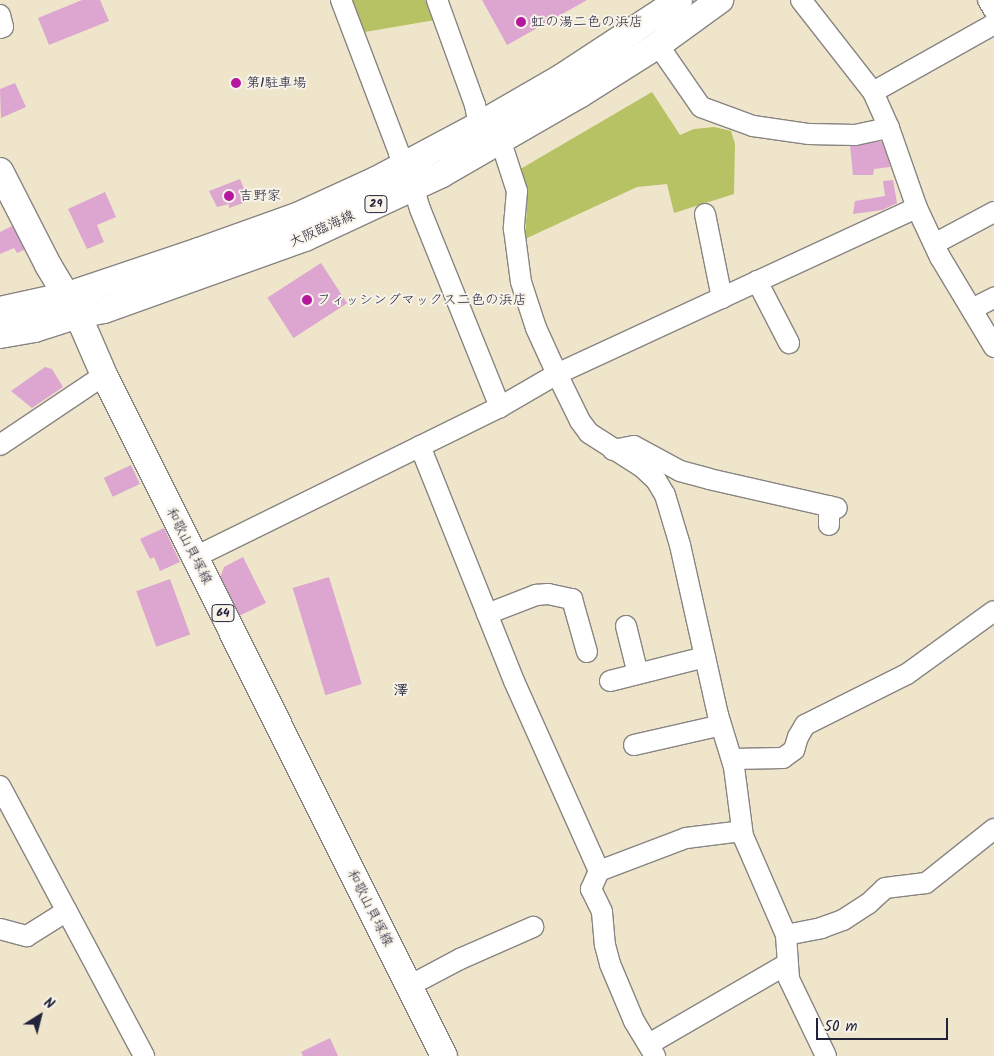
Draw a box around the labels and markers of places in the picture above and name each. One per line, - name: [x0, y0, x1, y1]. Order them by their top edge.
- place label: 虹の湯二色の浜店: [531, 14, 643, 30]
- marker: 虹の湯二色の浜店: [515, 16, 527, 28]
- place label: 第1駐車場: [246, 75, 306, 91]
- marker: 第1駐車場: [230, 77, 242, 89]
- place label: 吉野家: [239, 188, 281, 204]
- marker: 吉野家: [223, 190, 235, 202]
- place label: フィッシングマックス二色の浜店: [317, 292, 527, 308]
- marker: フィッシングマックス二色の浜店: [301, 294, 313, 306]

